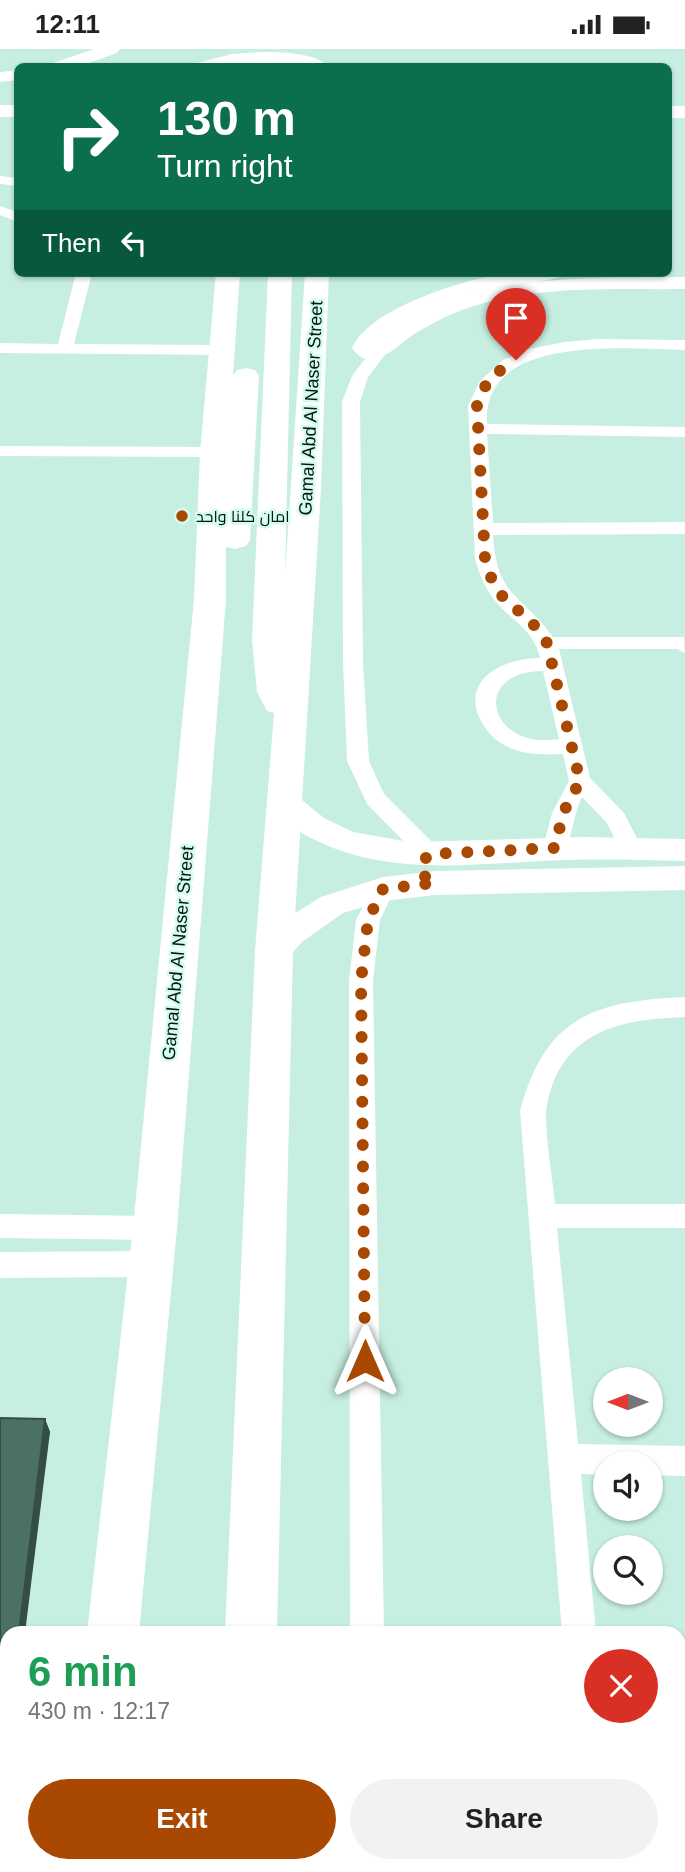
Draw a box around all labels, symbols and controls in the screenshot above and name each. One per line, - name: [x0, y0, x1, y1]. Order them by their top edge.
- text: 12:11: [35, 9, 100, 39]
- icon: right: [42, 91, 133, 182]
- text: 130 m: [157, 91, 296, 145]
- text: Turn right: [157, 148, 293, 184]
- icon: left: [115, 224, 153, 262]
- text: Then: [42, 228, 101, 258]
- pin: [486, 288, 546, 360]
- icon: arrive: [497, 299, 535, 337]
- street label: Gamal Abd Al Naser Street: [295, 300, 327, 516]
- marker: امان كلنا واحد: [174, 508, 190, 524]
- place label: امان كلنا واحد: [196, 508, 290, 527]
- street label: Gamal Abd Al Naser Street: [159, 845, 197, 1061]
- position arrow: [328, 1324, 402, 1398]
- north arrow: [593, 1367, 663, 1437]
- map controls: [593, 1367, 663, 1605]
- button: sound: [593, 1451, 663, 1521]
- button: search: [593, 1535, 663, 1605]
- text: 6 min: [28, 1648, 138, 1695]
- button: close: [584, 1649, 658, 1723]
- text: 430 m · 12:17: [28, 1698, 170, 1724]
- button: Exit: [28, 1779, 336, 1859]
- button: Share: [350, 1779, 658, 1859]

